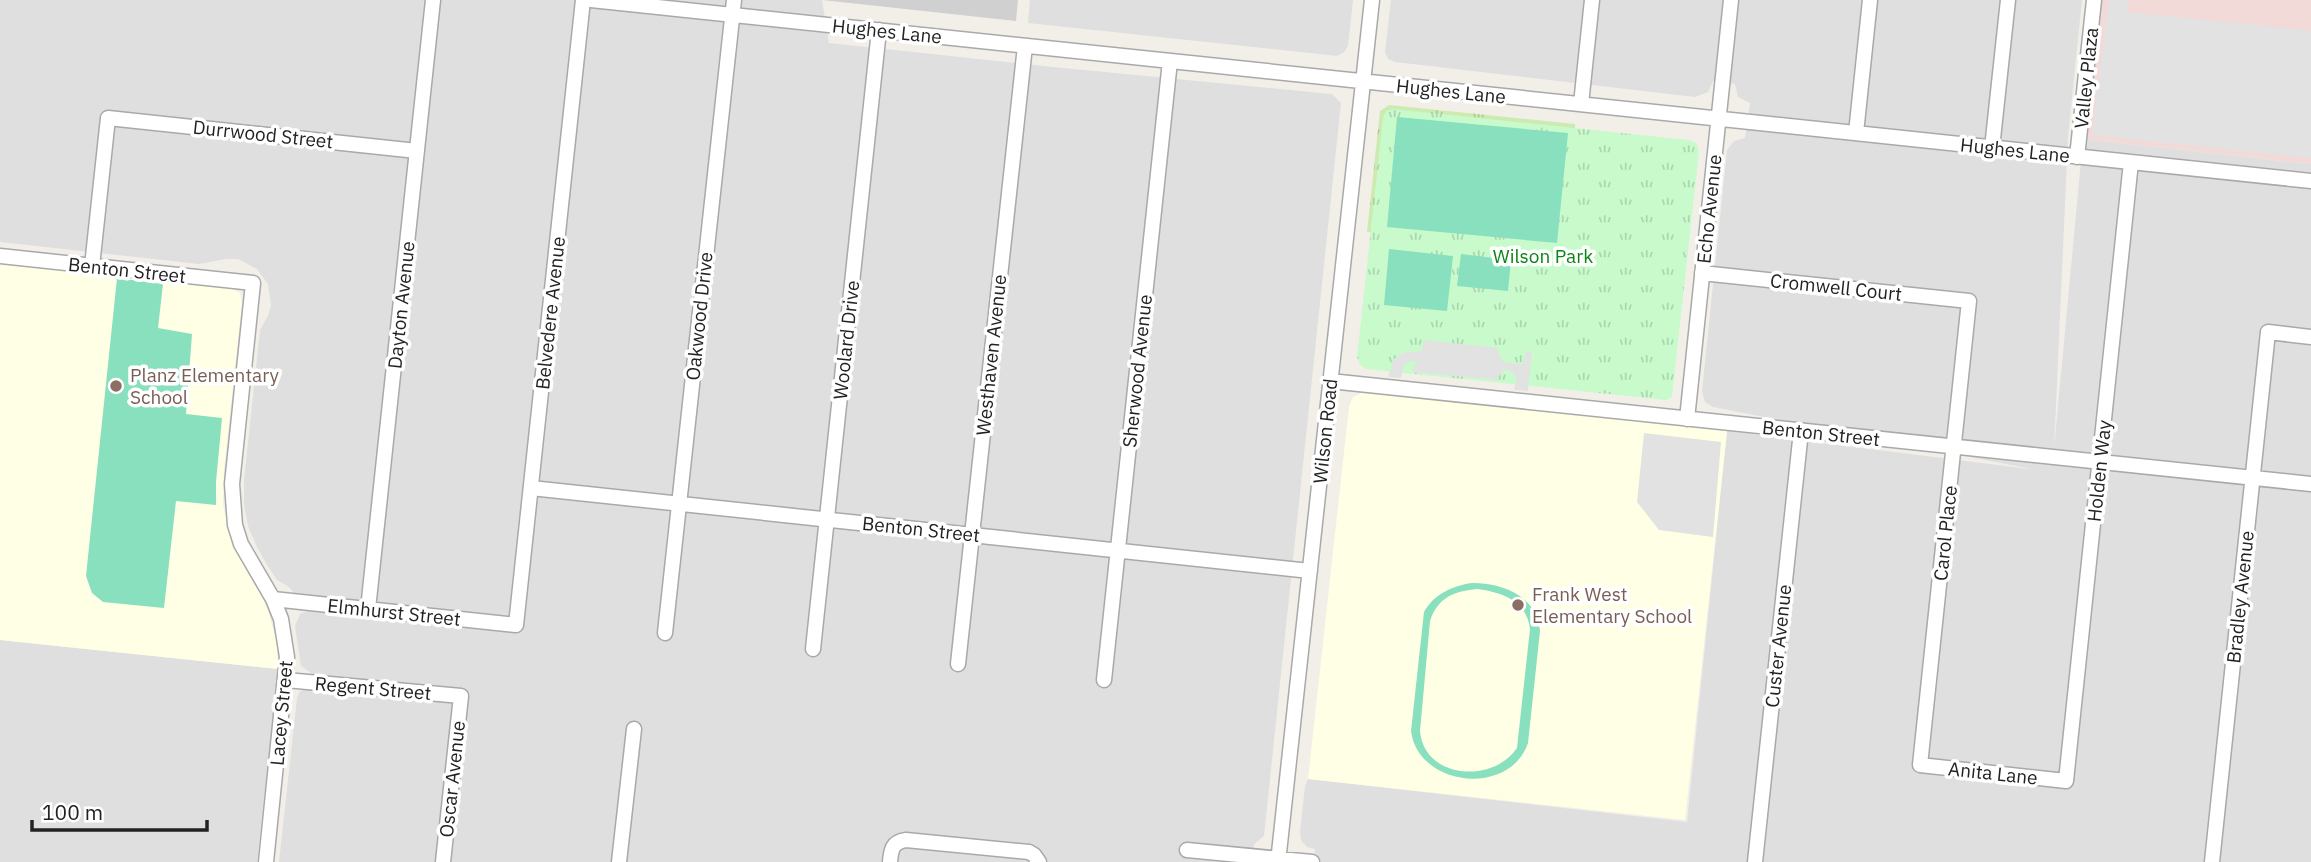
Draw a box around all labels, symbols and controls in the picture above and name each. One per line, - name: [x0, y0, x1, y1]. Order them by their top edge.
- street label: Hughes Lane: [831, 13, 943, 49]
- street label: Valley Plaza: [2069, 26, 2103, 130]
- street label: Hughes Lane: [1395, 73, 1507, 109]
- street label: Durrwood Street: [192, 115, 334, 153]
- street label: Hughes Lane: [1959, 132, 2071, 168]
- street label: Echo Avenue: [1691, 153, 1727, 265]
- street label: Belvedere Avenue: [530, 235, 570, 391]
- street label: Dayton Avenue: [382, 240, 420, 370]
- park label: Wilson Park: [1493, 244, 1593, 268]
- street label: Oakwood Drive: [680, 251, 718, 381]
- street label: Benton Street: [67, 252, 187, 288]
- street label: Cromwell Court: [1769, 268, 1903, 306]
- street label: Westhaven Avenue: [971, 273, 1011, 437]
- street label: Woolard Drive: [828, 279, 864, 401]
- street label: Sherwood Avenue: [1117, 293, 1157, 449]
- place label: Planz Elementary School: [130, 363, 279, 409]
- street label: Wilson Road: [1308, 377, 1342, 485]
- marker: Planz Elementary School: [108, 378, 124, 394]
- street label: Benton Street: [1761, 415, 1881, 451]
- street label: Holden Way: [2082, 418, 2116, 523]
- street label: Carol Place: [1928, 484, 1962, 582]
- street label: Benton Street: [861, 511, 981, 547]
- street label: Bradley Avenue: [2221, 529, 2259, 665]
- place label: Frank West Elementary School: [1532, 582, 1692, 628]
- street label: Custer Avenue: [1760, 583, 1796, 709]
- street label: Elmhurst Street: [326, 593, 462, 631]
- marker: Frank West Elementary School: [1510, 597, 1526, 613]
- street label: Lacey Street: [264, 659, 298, 767]
- street label: Regent Street: [314, 671, 432, 705]
- street label: Oscar Avenue: [434, 719, 470, 839]
- street label: Anita Lane: [1947, 756, 2039, 790]
- scale bar: [32, 788, 206, 832]
- text: 100 m: [42, 798, 103, 826]

